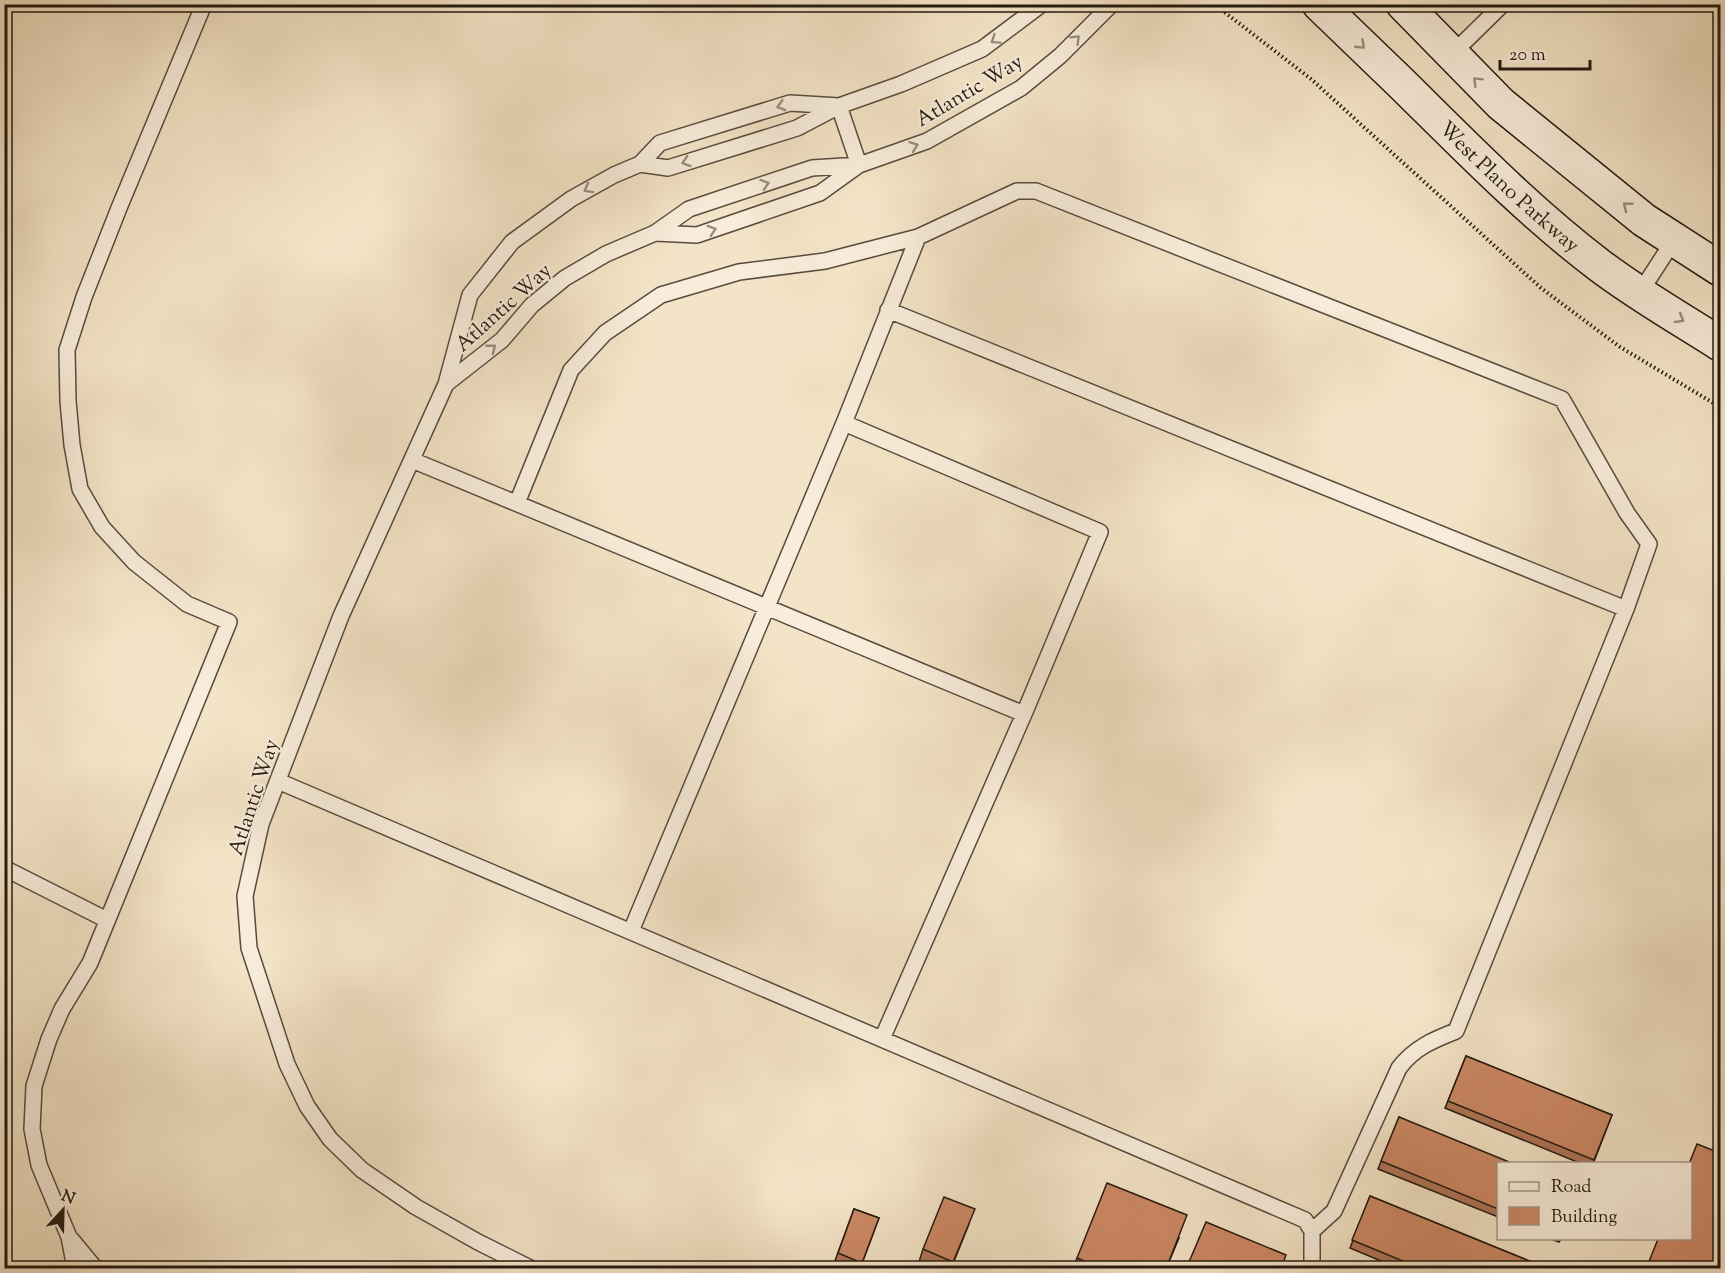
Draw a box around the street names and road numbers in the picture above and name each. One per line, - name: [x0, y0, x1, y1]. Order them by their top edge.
- street label: Atlantic Way: [911, 47, 1030, 136]
- street label: West Plano Parkway: [1431, 115, 1586, 261]
- street label: Atlantic Way: [449, 257, 560, 360]
- street label: Atlantic Way: [222, 735, 288, 860]

